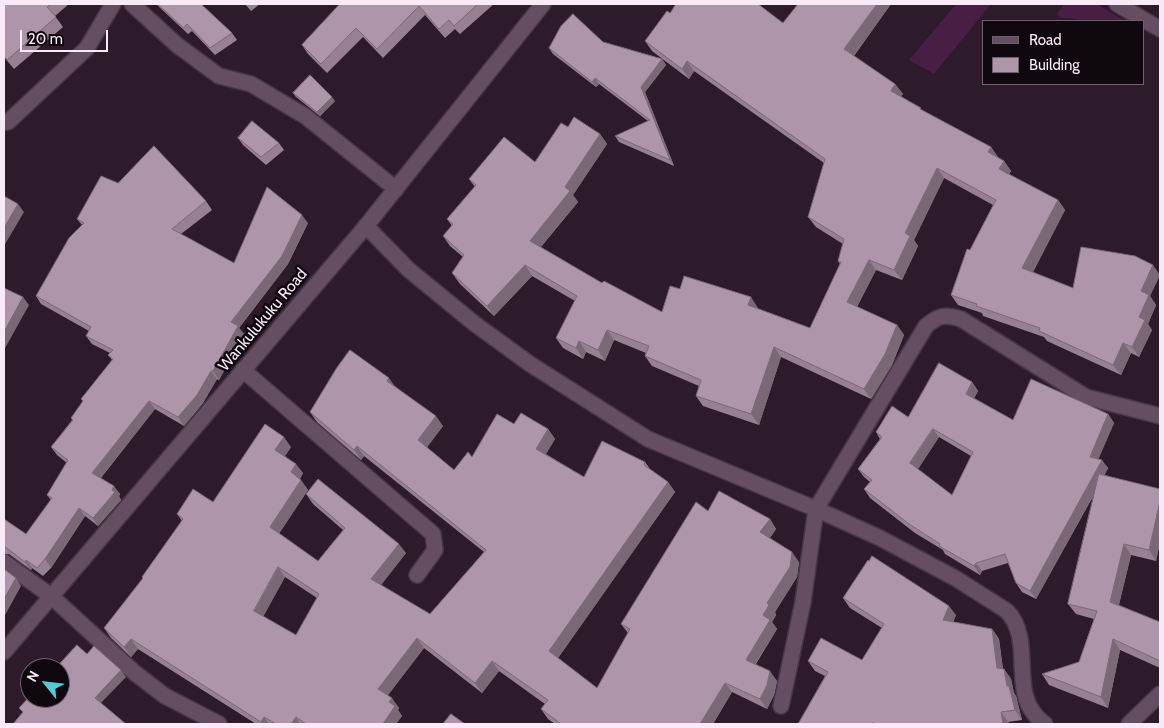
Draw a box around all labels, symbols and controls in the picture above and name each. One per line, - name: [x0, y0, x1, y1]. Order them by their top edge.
- scale bar: [22, 20, 110, 52]
- legend: [982, 20, 1144, 85]
- text: 20 m: [28, 30, 63, 48]
- text: Road: [1029, 31, 1062, 49]
- text: Building: [1029, 56, 1080, 74]
- street label: Wankulukuku Road: [214, 265, 312, 375]
- north arrow: [20, 658, 70, 708]
- text: N: [22, 668, 43, 685]

